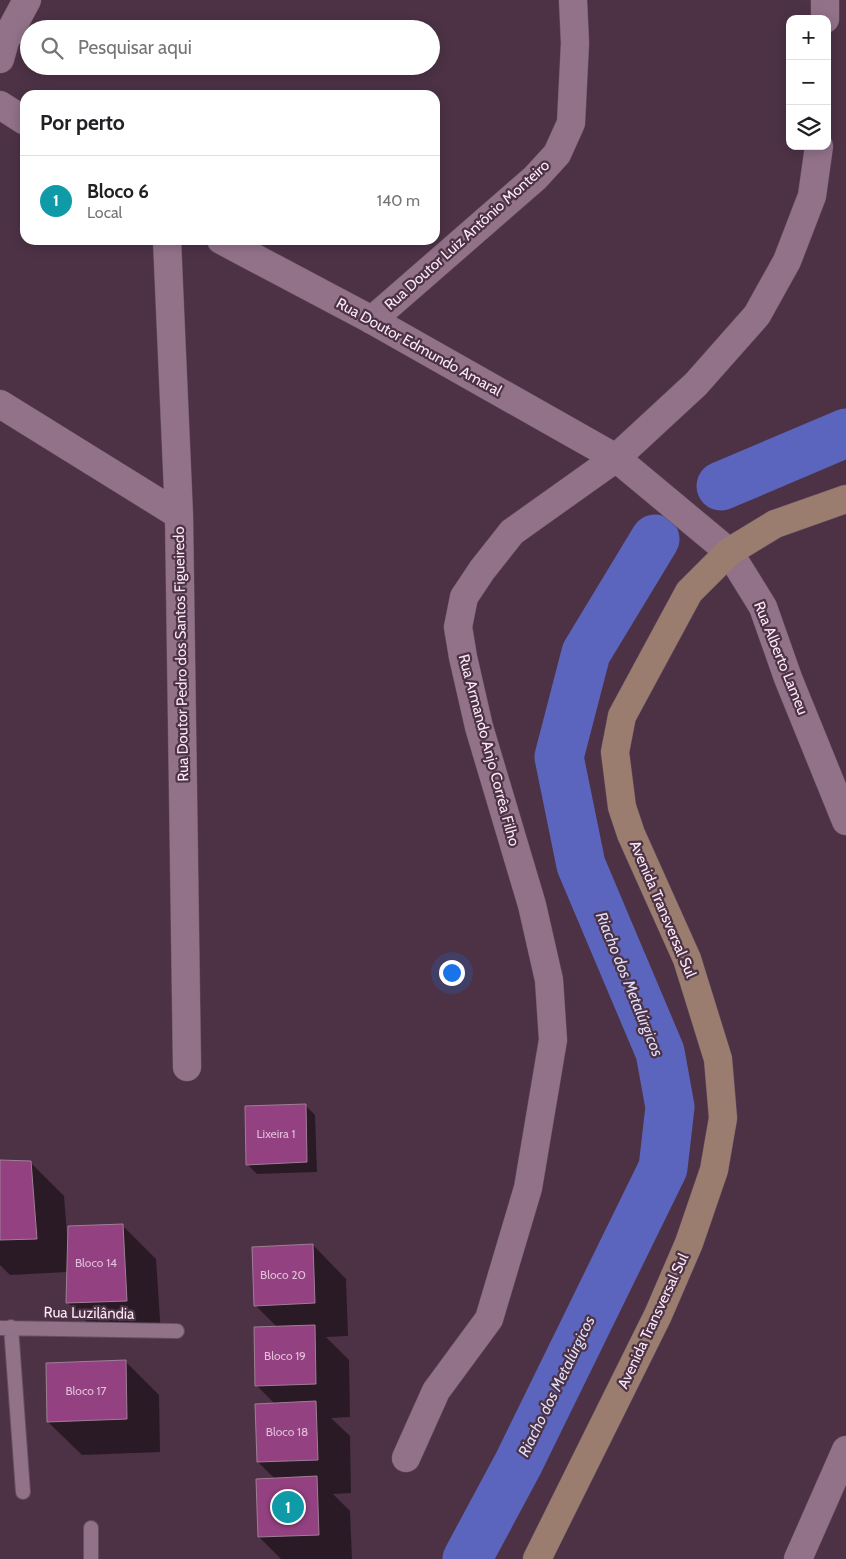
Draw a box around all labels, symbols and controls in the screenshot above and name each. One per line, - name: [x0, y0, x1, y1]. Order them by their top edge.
- map controls: [786, 15, 831, 150]
- button: +: [786, 15, 831, 60]
- search box: [20, 20, 440, 75]
- icon: search: [38, 34, 66, 62]
- text: Pesquisar aqui: [78, 36, 192, 59]
- button: −: [786, 60, 831, 105]
- button: layers: [786, 105, 831, 150]
- text: Por perto: [40, 110, 125, 135]
- street label: Rua Doutor Luiz Antônio Monteiro: [381, 156, 553, 314]
- text: Bloco 6: [87, 180, 149, 203]
- text: 1: [53, 191, 59, 210]
- text: 140 m: [377, 191, 420, 210]
- text: Local: [87, 203, 122, 222]
- street label: Rua Doutor Edmundo Amaral: [333, 294, 505, 400]
- street label: Rua Doutor Pedro dos Santos Figueiredo: [170, 526, 192, 782]
- street label: Rua Alberto Lameu: [750, 599, 812, 717]
- street label: Rua Armando Anjo Corrêa Filho: [455, 652, 523, 848]
- street label: Avenida Transversal Sul: [626, 838, 700, 981]
- water label: Riacho dos Metalúrgicos: [592, 909, 667, 1059]
- your location: [439, 960, 465, 986]
- house number: Lixeira 1: [257, 1126, 295, 1141]
- street label: Avenida Transversal Sul: [614, 1250, 692, 1392]
- house number: Bloco 14: [75, 1255, 117, 1270]
- house number: Bloco 20: [260, 1267, 306, 1282]
- street label: Rua Luzilândia: [44, 1303, 135, 1323]
- water label: Riacho dos Metalúrgicos: [514, 1313, 599, 1460]
- house number: Bloco 19: [264, 1348, 306, 1363]
- house number: Bloco 17: [65, 1383, 107, 1398]
- house number: Bloco 18: [266, 1424, 308, 1439]
- pin: 1: [272, 1488, 304, 1526]

